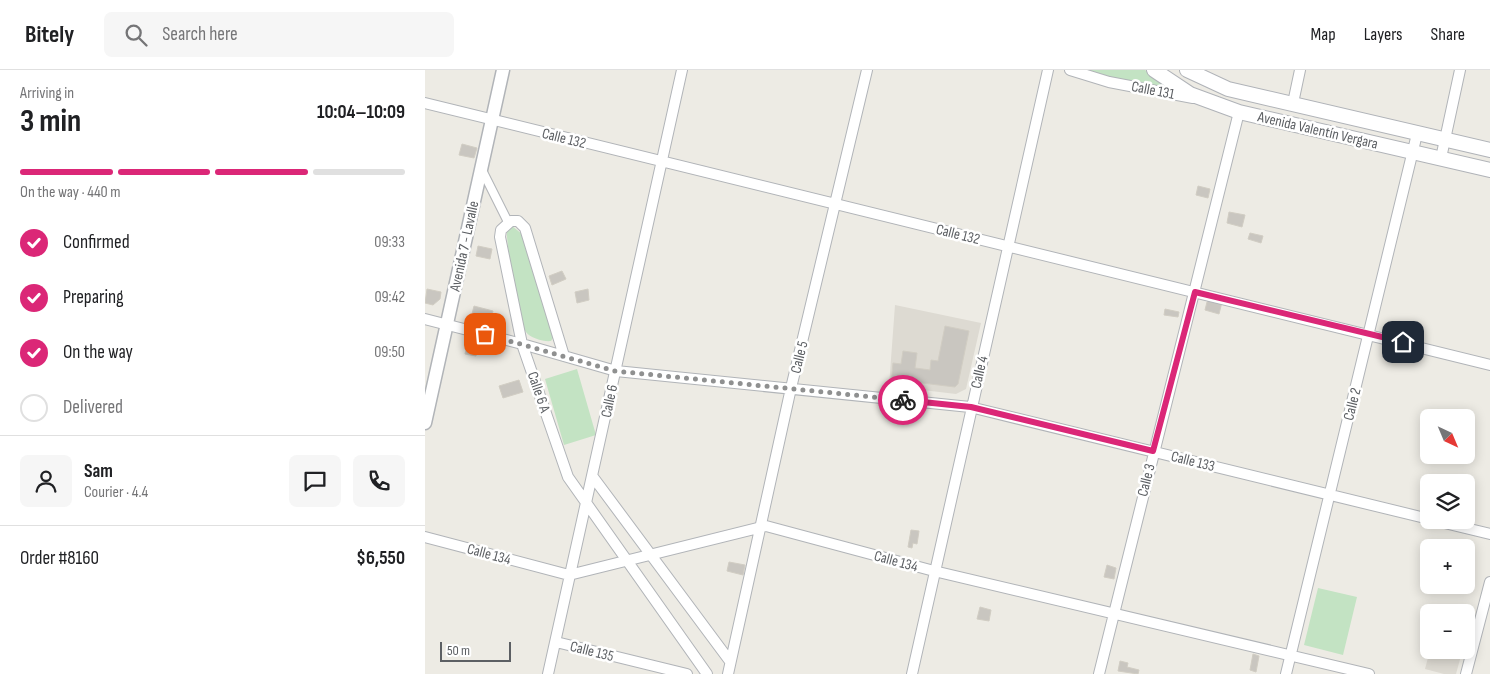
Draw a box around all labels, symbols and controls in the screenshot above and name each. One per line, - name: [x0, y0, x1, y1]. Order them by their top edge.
- search box: [104, 12, 454, 57]
- text: Bitely: [25, 20, 74, 49]
- icon: search: [122, 21, 150, 49]
- text: Search here: [162, 23, 238, 46]
- text: Map: [1311, 24, 1336, 45]
- text: Layers: [1364, 24, 1403, 45]
- text: Share: [1431, 24, 1465, 45]
- street label: Calle 131: [1130, 77, 1177, 104]
- text: Arriving in: [20, 84, 74, 103]
- text: 10:04–10:09: [317, 101, 405, 124]
- text: 3 min: [20, 102, 81, 141]
- street label: Avenida Valentín Vergara: [1255, 107, 1380, 154]
- street label: Calle 132: [540, 124, 588, 153]
- text: On the way · 440 m: [20, 183, 121, 202]
- street label: Avenida 7 - Lavalle: [445, 199, 483, 294]
- street label: Calle 132: [934, 220, 982, 249]
- icon: check: [20, 229, 48, 257]
- text: Confirmed: [63, 231, 130, 254]
- text: 09:33: [374, 233, 405, 252]
- icon: check: [20, 284, 48, 312]
- text: Preparing: [63, 286, 124, 309]
- text: 09:42: [374, 288, 405, 307]
- pin: [464, 313, 506, 355]
- icon: bag: [471, 320, 499, 348]
- pin: [1382, 321, 1424, 363]
- icon: home: [1389, 328, 1417, 356]
- icon: check: [20, 339, 48, 367]
- street label: Calle 5: [786, 339, 813, 375]
- text: On the way: [63, 341, 133, 364]
- text: 09:50: [374, 343, 405, 362]
- street label: Calle 4: [967, 354, 992, 390]
- street label: Calle 6 A: [523, 369, 555, 416]
- courier: [878, 375, 928, 425]
- street label: Calle 6: [597, 383, 622, 419]
- icon: bike: [889, 386, 917, 414]
- street label: Calle 2: [1339, 386, 1366, 422]
- text: Delivered: [63, 396, 123, 419]
- north arrow: [1420, 409, 1475, 464]
- map controls: [1420, 409, 1475, 659]
- street label: Calle 133: [1169, 447, 1217, 476]
- button: person: [20, 455, 72, 507]
- button: chat: [289, 455, 341, 507]
- button: phone: [353, 455, 405, 507]
- text: Sam: [84, 460, 113, 483]
- street label: Calle 3: [1133, 462, 1160, 498]
- button: layers: [1420, 474, 1475, 529]
- text: Courier · 4.4: [84, 483, 148, 502]
- button: +: [1420, 539, 1475, 594]
- street label: Calle 134: [465, 540, 513, 569]
- text: Order #8160: [20, 547, 99, 570]
- text: $6,550: [356, 547, 405, 570]
- street label: Calle 134: [872, 547, 920, 576]
- button: −: [1420, 604, 1475, 659]
- street label: Calle 135: [568, 637, 616, 666]
- scale bar: [440, 639, 511, 662]
- text: 50 m: [447, 642, 470, 659]

